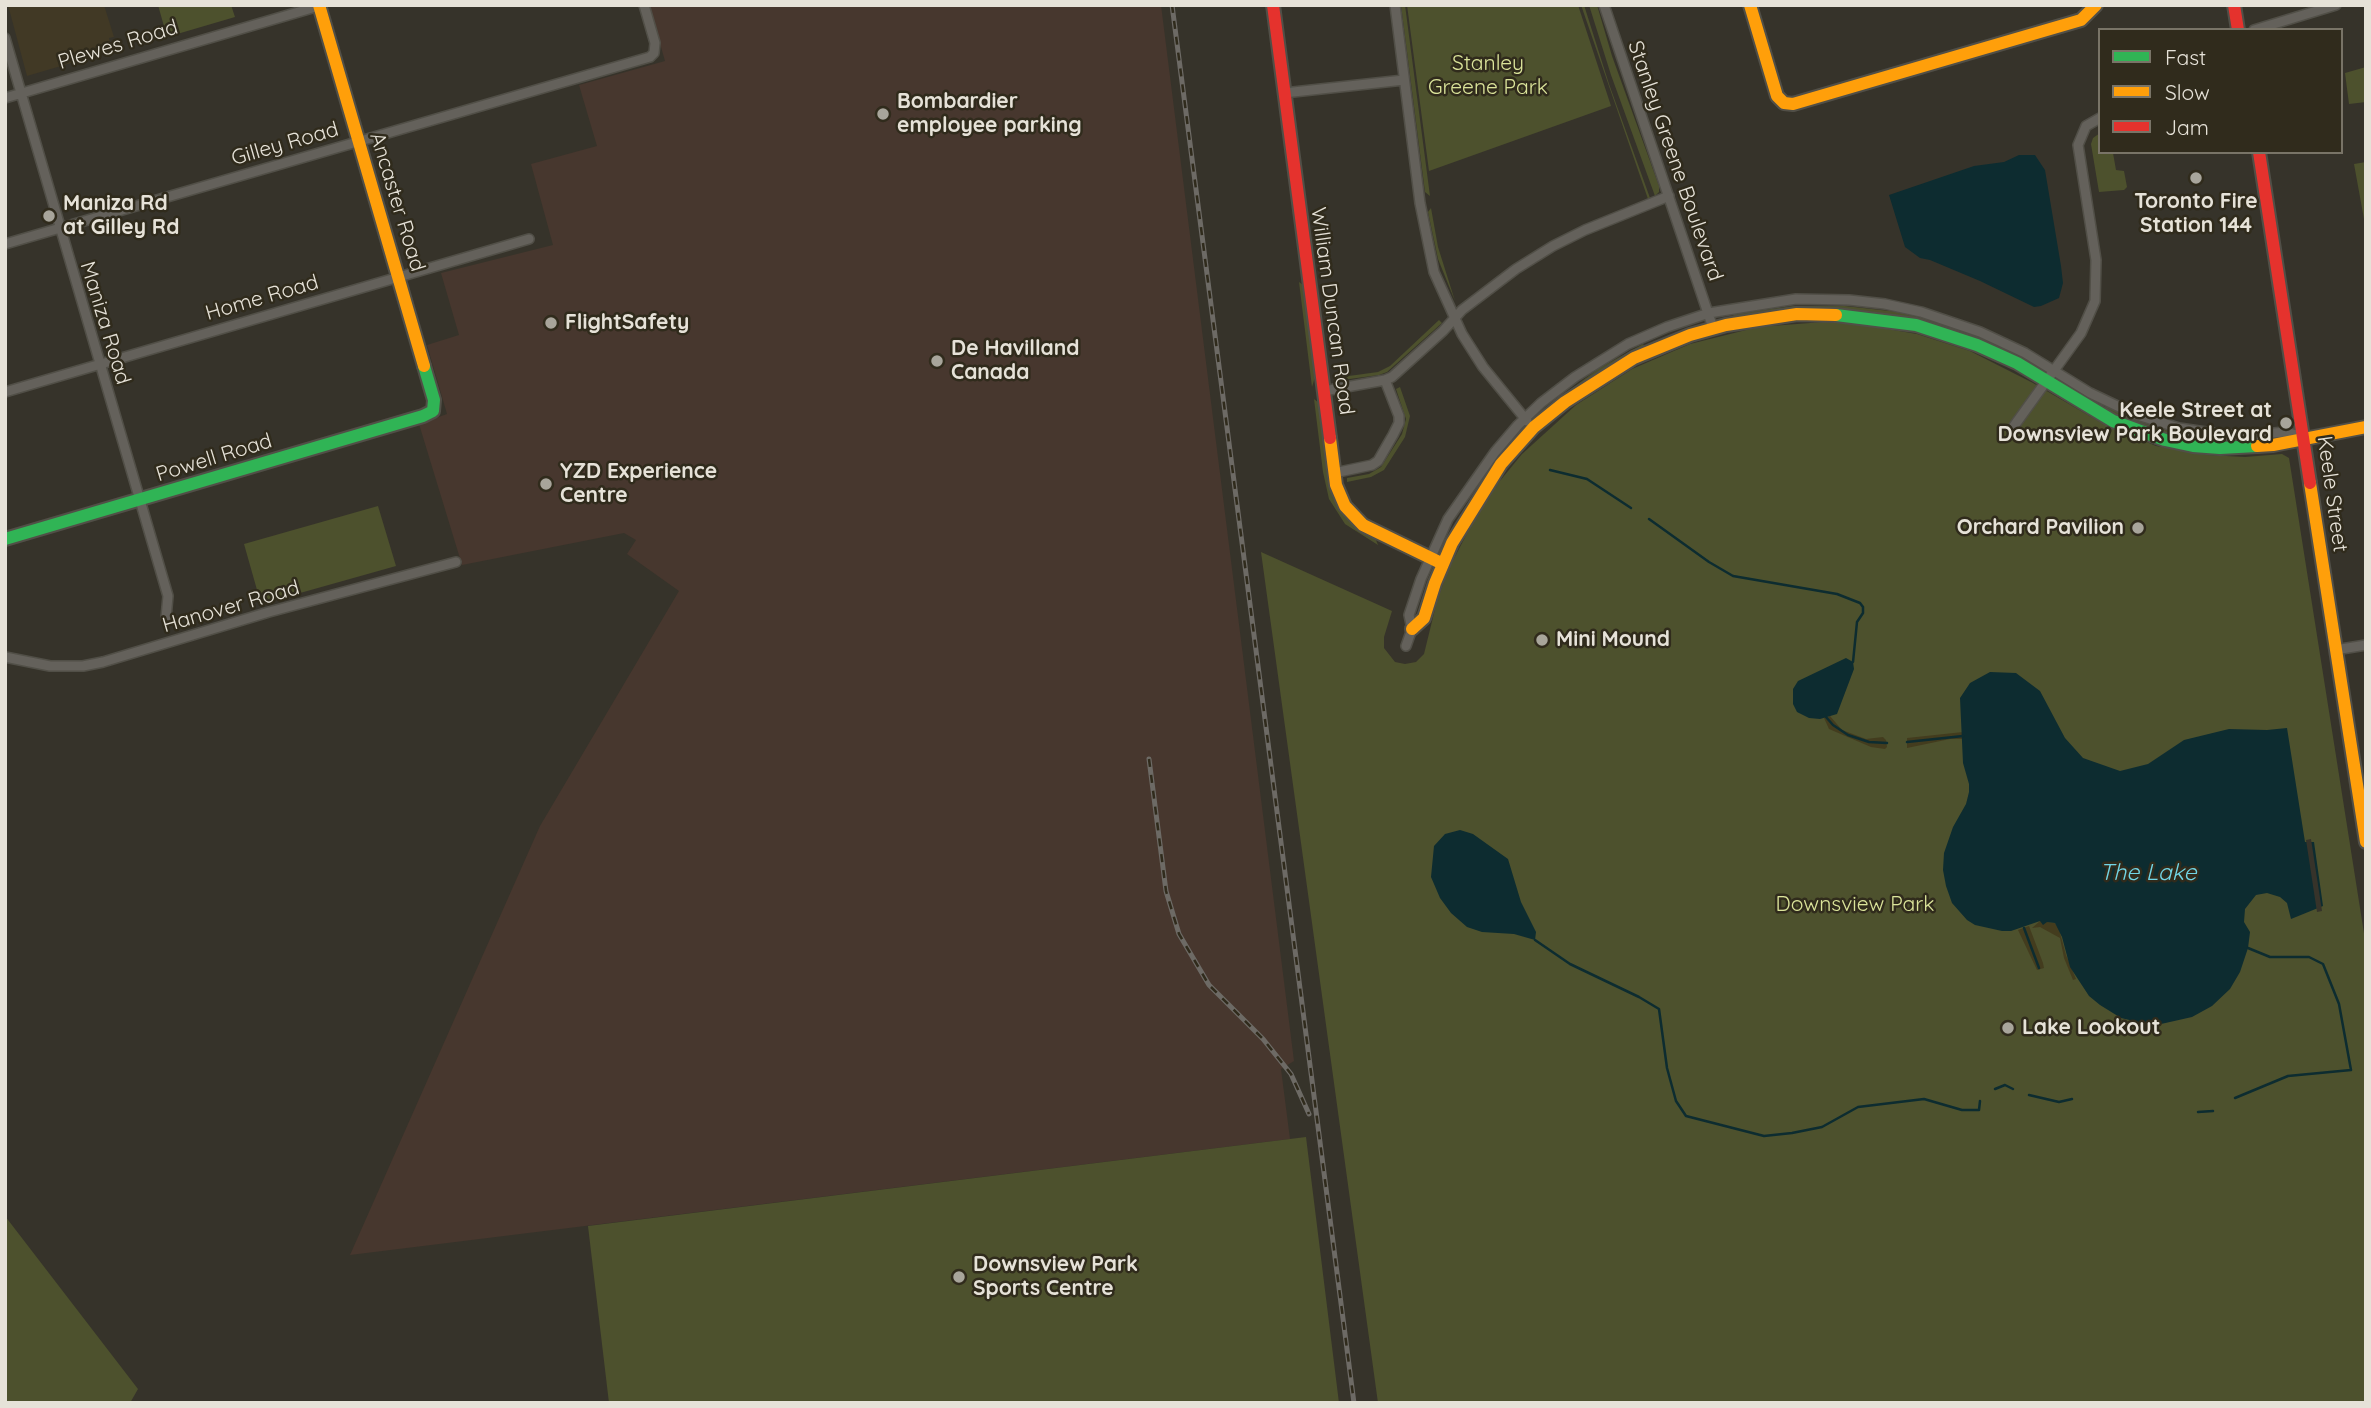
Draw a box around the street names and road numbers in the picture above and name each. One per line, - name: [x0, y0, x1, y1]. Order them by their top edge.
- street label: Plewes Road: [55, 15, 181, 75]
- street label: Stanley Greene Boulevard: [1622, 38, 1728, 284]
- street label: Gilley Road: [229, 117, 341, 171]
- street label: Ancaster Road: [364, 129, 430, 275]
- street label: William Duncan Road: [1305, 206, 1359, 416]
- street label: Maniza Road: [74, 258, 136, 388]
- street label: Home Road: [202, 270, 322, 326]
- street label: Powell Road: [153, 428, 275, 488]
- street label: Keele Street: [2311, 434, 2353, 554]
- street label: Hanover Road: [160, 575, 302, 639]

